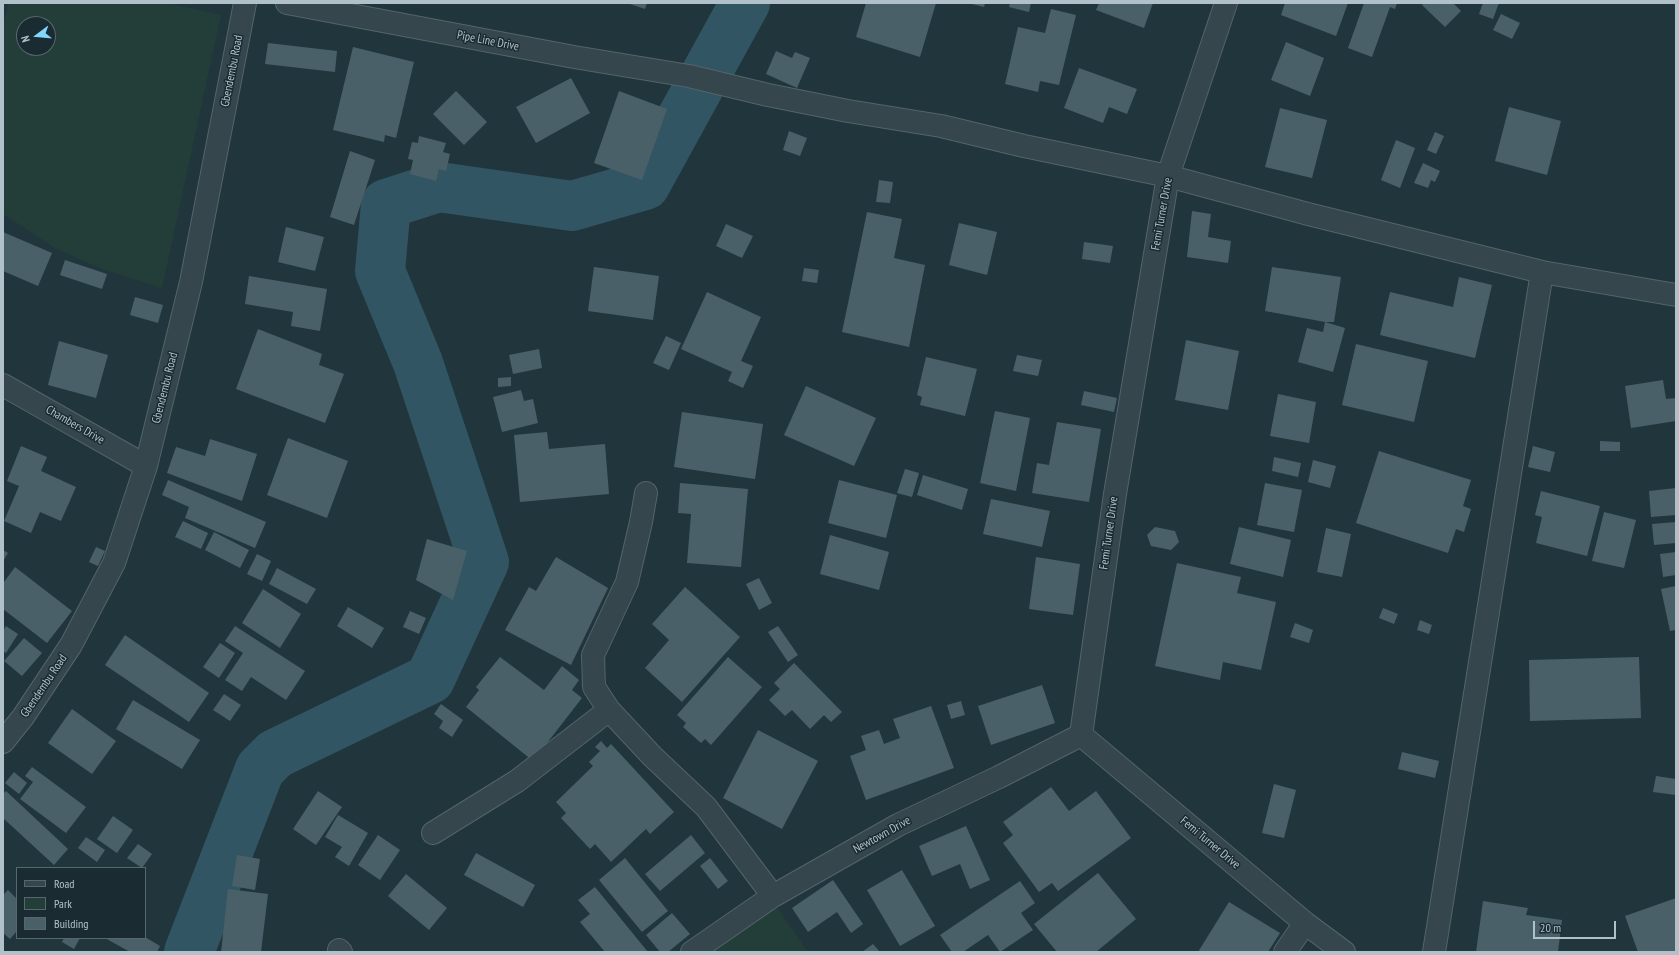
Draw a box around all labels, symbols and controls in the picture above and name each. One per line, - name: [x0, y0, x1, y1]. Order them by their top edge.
- north arrow: [16, 16, 56, 56]
- street label: Pipe Line Drive: [456, 28, 520, 54]
- text: N: [18, 34, 33, 44]
- street label: Gbendembu Road: [218, 34, 246, 108]
- street label: Femi Turner Drive: [1149, 177, 1175, 251]
- street label: Gbendembu Road: [149, 351, 181, 425]
- street label: Chambers Drive: [43, 402, 107, 448]
- street label: Femi Turner Drive: [1097, 496, 1121, 570]
- street label: Gbendembu Road: [18, 652, 70, 720]
- street label: Newtown Drive: [851, 813, 913, 857]
- street label: Femi Turner Drive: [1177, 814, 1243, 872]
- legend: [16, 867, 146, 939]
- text: Road: [54, 876, 74, 891]
- text: Park: [54, 896, 72, 911]
- scale bar: [1535, 913, 1618, 939]
- text: Building: [54, 916, 89, 931]
- text: 20 m: [1540, 920, 1561, 935]

